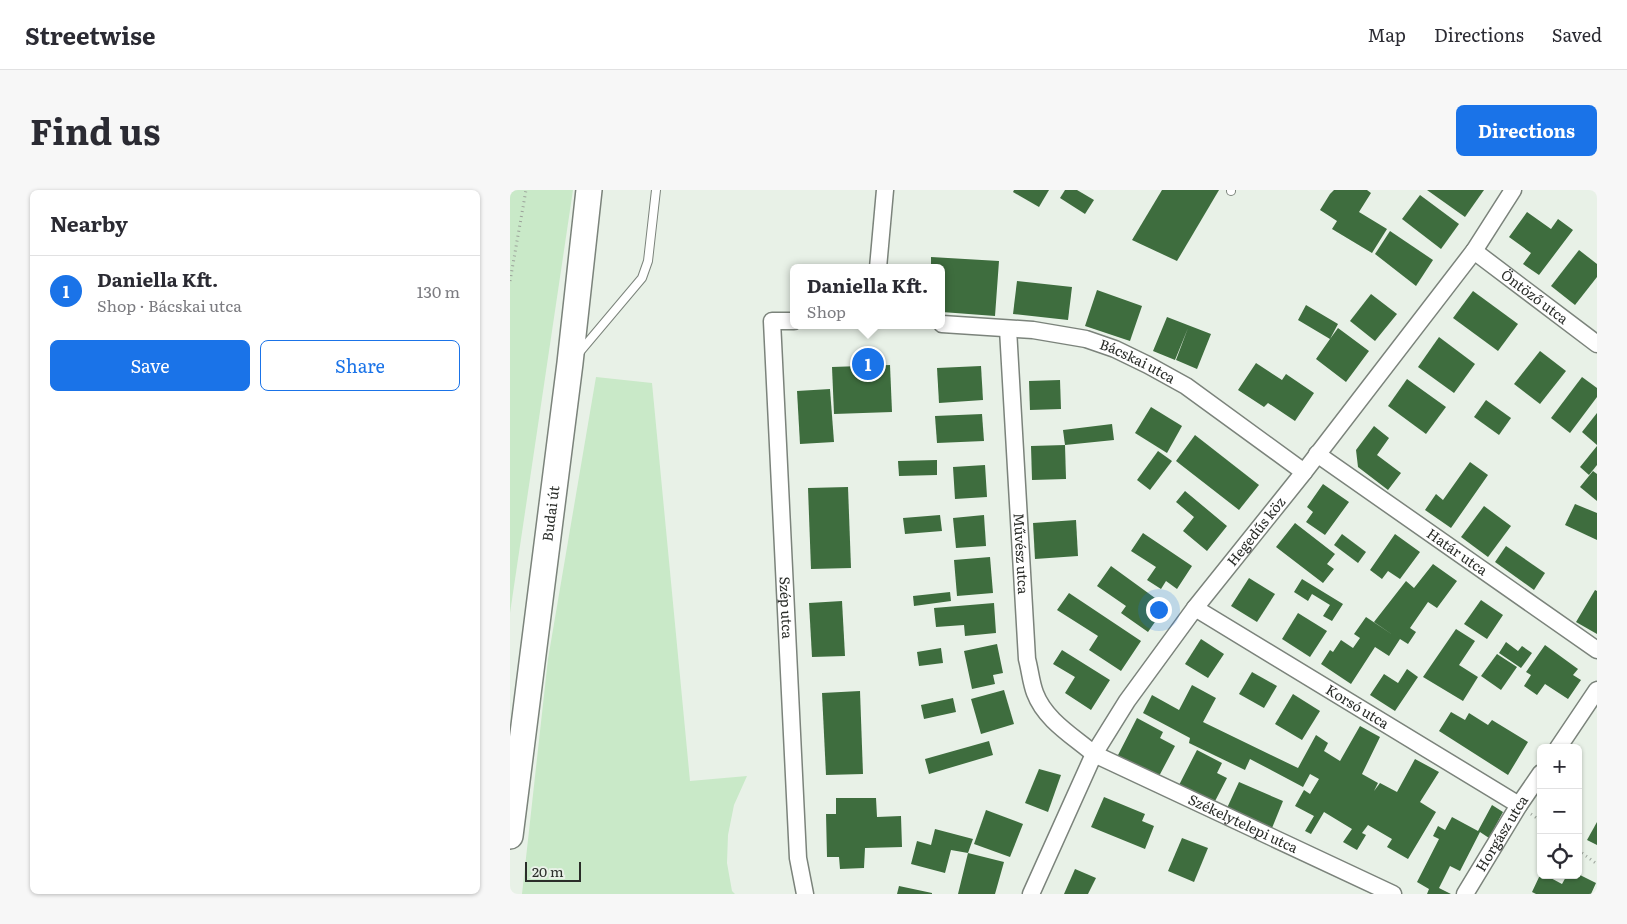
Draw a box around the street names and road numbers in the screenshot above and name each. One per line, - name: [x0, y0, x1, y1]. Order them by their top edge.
- street label: Öntöző utca: [1497, 264, 1573, 328]
- street label: Bácskai utca: [1097, 333, 1180, 388]
- street label: Budai út: [536, 484, 563, 542]
- street label: Hegedűs köz: [1222, 492, 1289, 570]
- street label: Művész utca: [1010, 512, 1034, 595]
- street label: Határ utca: [1423, 523, 1492, 580]
- street label: Szép utca: [775, 576, 798, 640]
- street label: Korsó utca: [1322, 679, 1394, 733]
- street label: Székelytelepi utca: [1185, 789, 1302, 857]
- street label: Horgász utca: [1470, 790, 1532, 875]

